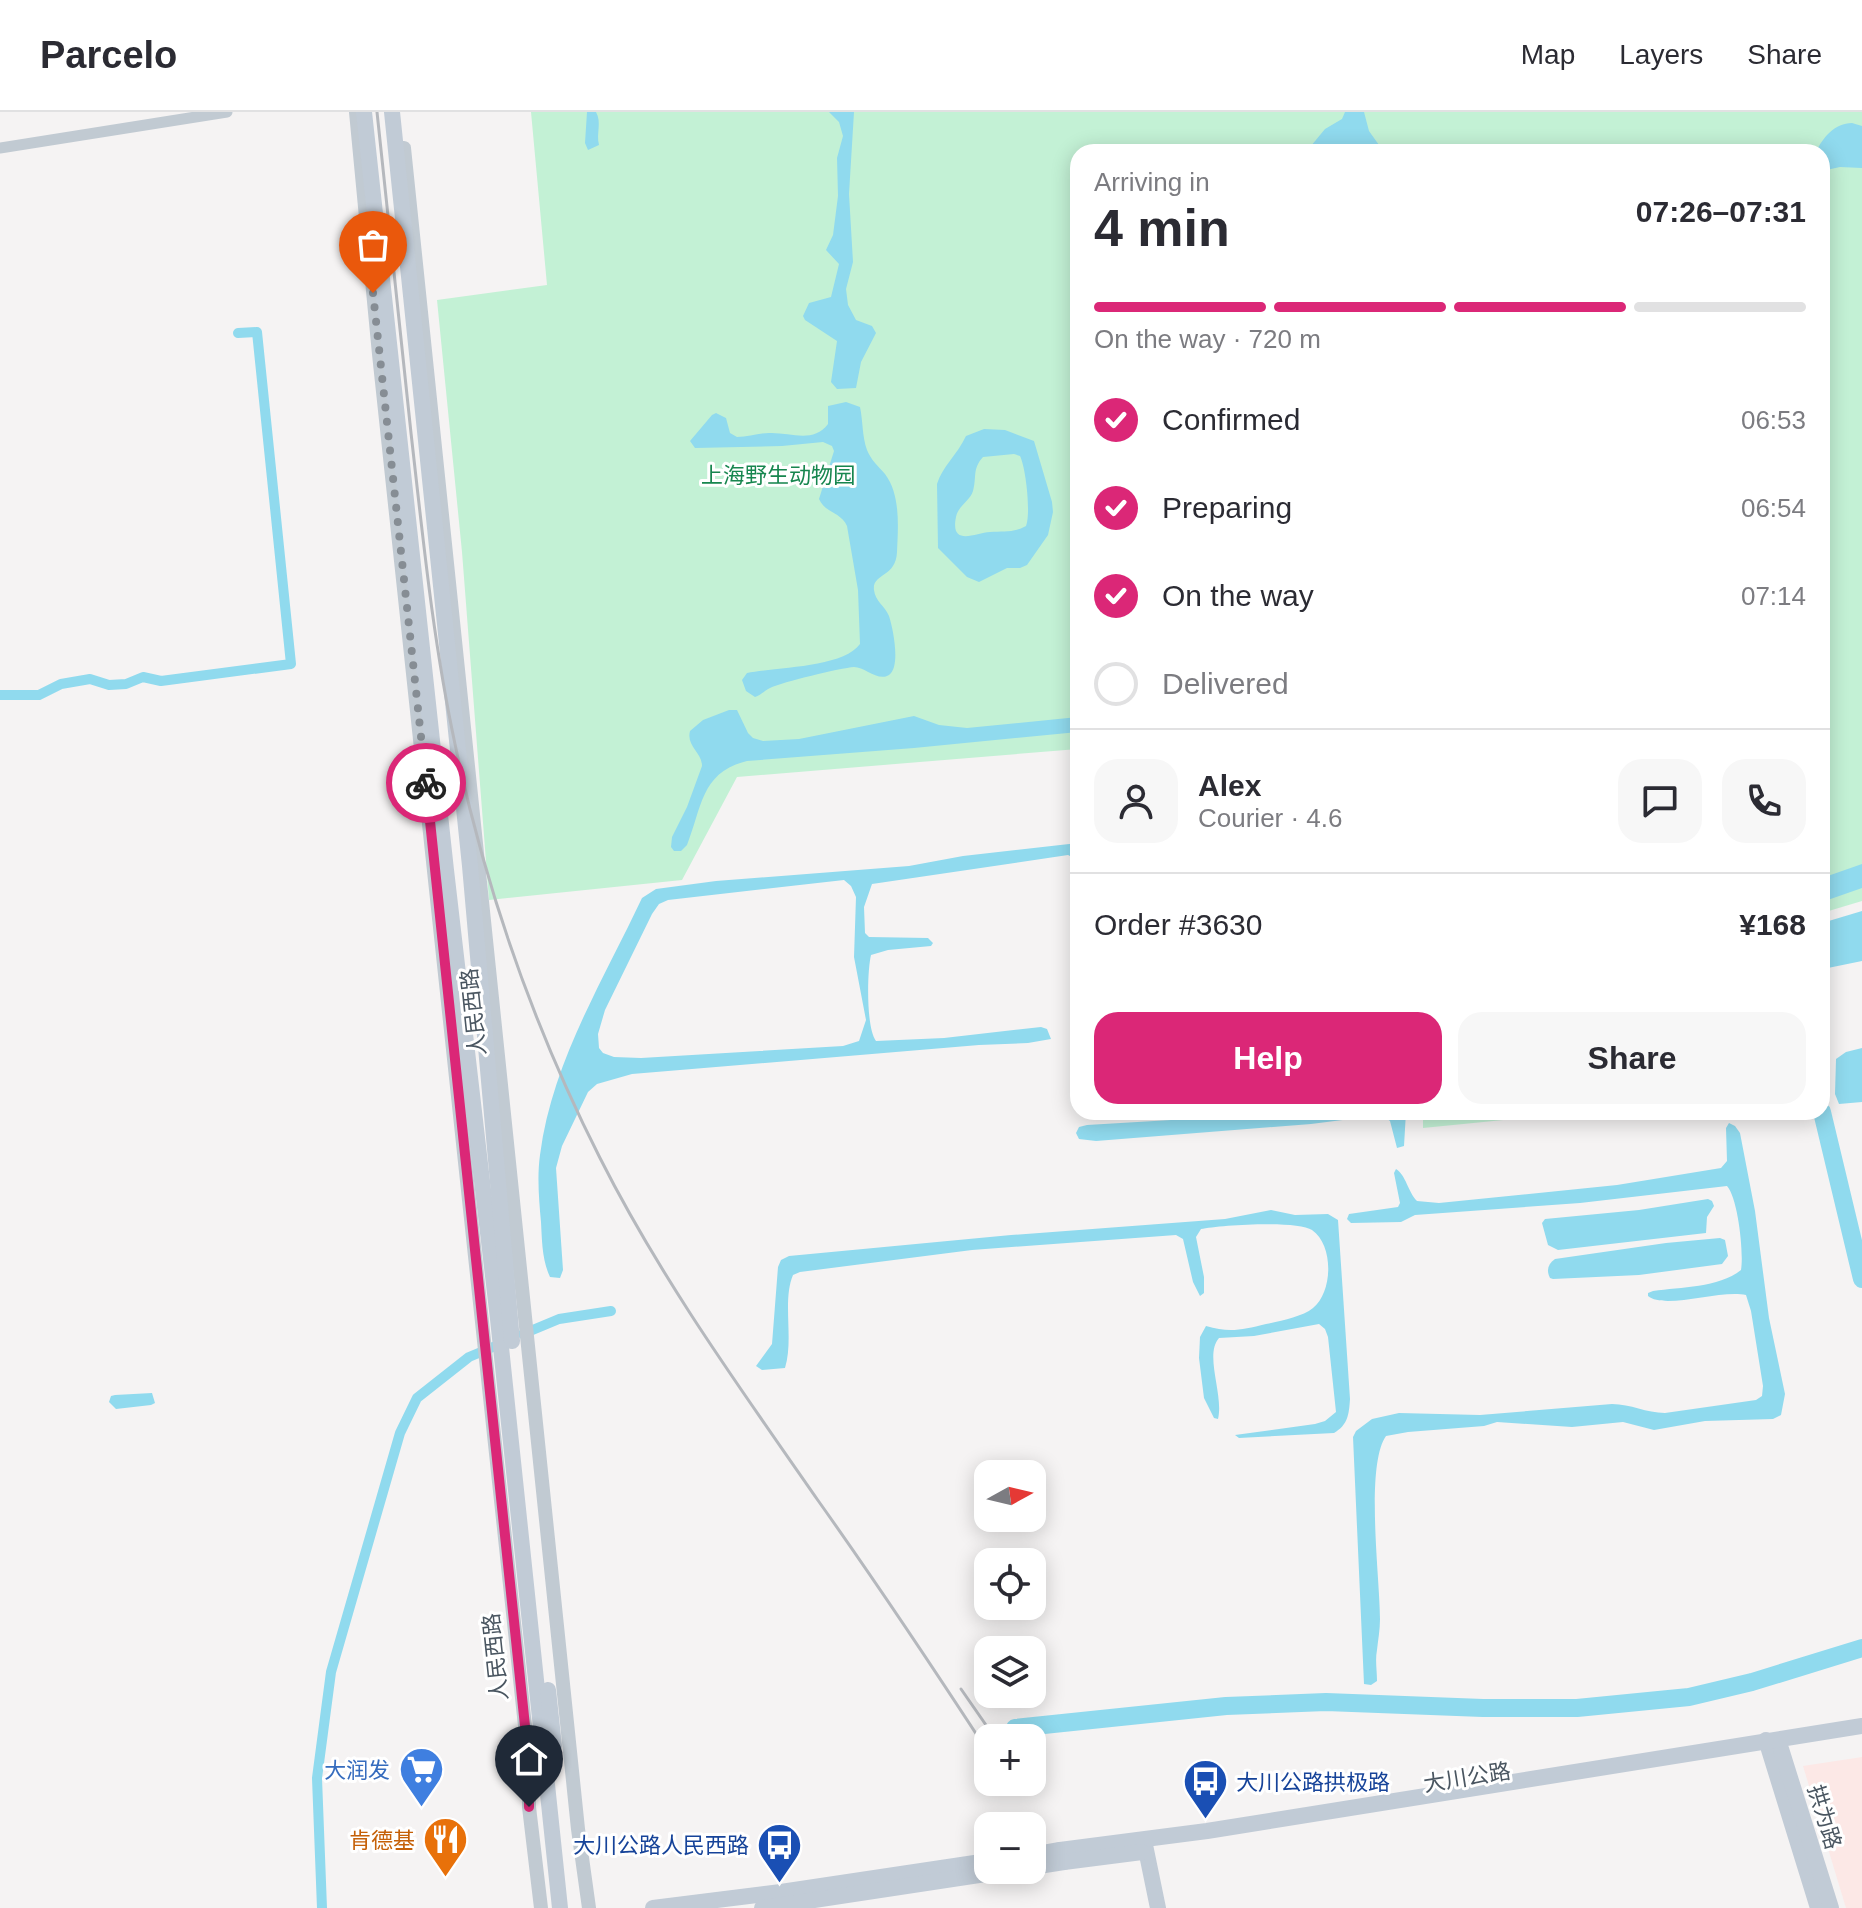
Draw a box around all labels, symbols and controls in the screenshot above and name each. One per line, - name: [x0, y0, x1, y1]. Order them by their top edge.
- text: Parcelo: [40, 34, 177, 76]
- text: Map: [1521, 39, 1575, 70]
- text: Layers: [1619, 39, 1703, 70]
- text: Share: [1747, 39, 1822, 70]
- text: Arriving in: [1094, 167, 1210, 197]
- text: 07:26–07:31: [1636, 195, 1806, 228]
- text: 4 min: [1094, 199, 1230, 257]
- pin: [339, 211, 407, 293]
- icon: bag: [351, 223, 395, 267]
- text: On the way · 720 m: [1094, 324, 1321, 354]
- icon: check: [1094, 398, 1138, 442]
- text: Confirmed: [1162, 403, 1300, 436]
- text: 06:53: [1741, 405, 1806, 435]
- park label: 上海野生动物园: [701, 463, 855, 488]
- icon: check: [1094, 486, 1138, 530]
- text: Preparing: [1162, 491, 1292, 524]
- text: 06:54: [1741, 493, 1806, 523]
- icon: check: [1094, 574, 1138, 618]
- text: On the way: [1162, 579, 1314, 612]
- text: 07:14: [1741, 581, 1806, 611]
- text: Delivered: [1162, 667, 1289, 700]
- courier: [386, 743, 466, 823]
- button: person: [1094, 759, 1178, 843]
- button: chat: [1618, 759, 1702, 843]
- button: phone: [1722, 759, 1806, 843]
- icon: bike: [404, 761, 448, 805]
- text: Alex: [1198, 769, 1261, 802]
- text: Courier · 4.6: [1198, 803, 1343, 833]
- text: Order #3630: [1094, 908, 1262, 941]
- text: ¥168: [1739, 908, 1806, 941]
- street label: 人民西路: [456, 967, 491, 1057]
- button: Help: [1094, 1012, 1442, 1104]
- button: Share: [1458, 1012, 1806, 1104]
- north arrow: [974, 1460, 1046, 1532]
- map controls: [974, 1460, 1046, 1884]
- button: locate: [974, 1548, 1046, 1620]
- street label: 人民西路: [478, 1612, 513, 1702]
- button: layers: [974, 1636, 1046, 1708]
- button: +: [974, 1724, 1046, 1796]
- pin: [495, 1725, 563, 1807]
- icon: home: [507, 1737, 551, 1781]
- supermarket icon: 大润发: [397, 1746, 445, 1809]
- place label: 大润发: [324, 1758, 390, 1783]
- bus stop icon: 大川公路拱极路: [1181, 1758, 1229, 1821]
- street label: 大川公路: [1422, 1758, 1512, 1797]
- place label: 大川公路拱极路: [1236, 1770, 1390, 1795]
- street label: 拱为路: [1803, 1782, 1846, 1852]
- button: −: [974, 1812, 1046, 1884]
- restaurant icon: 肯德基: [422, 1816, 470, 1879]
- bus stop icon: 大川公路人民西路: [756, 1821, 804, 1884]
- place label: 肯德基: [349, 1828, 415, 1853]
- place label: 大川公路人民西路: [573, 1833, 749, 1858]

